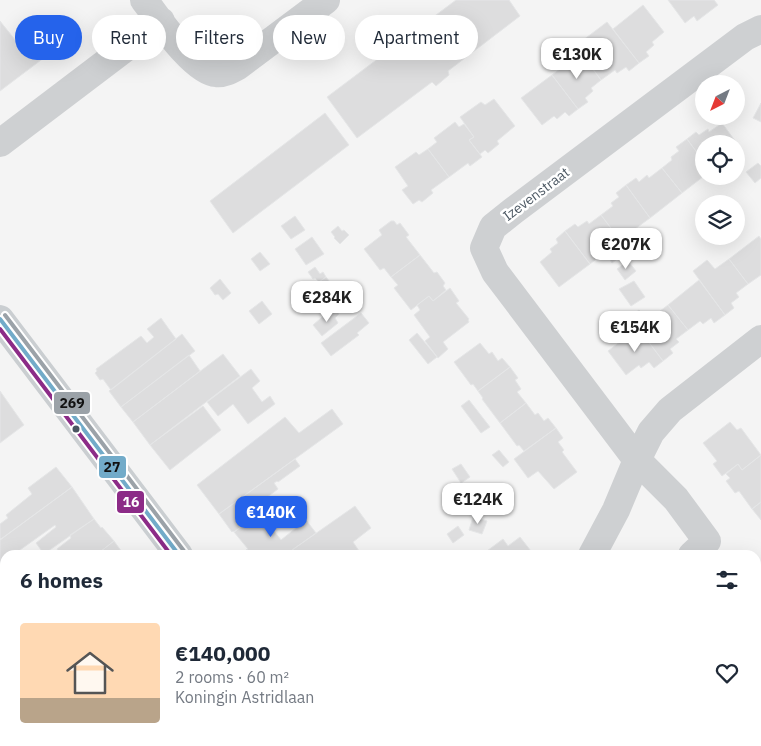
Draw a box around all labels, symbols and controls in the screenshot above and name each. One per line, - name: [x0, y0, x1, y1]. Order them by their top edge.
- chip: Buy: [15, 15, 82, 60]
- chip: Rent: [92, 15, 166, 60]
- chip: Filters: [176, 15, 263, 60]
- chip: New: [273, 15, 345, 60]
- chip: Apartment: [355, 15, 478, 60]
- pin: €130K: [542, 38, 612, 80]
- text: €130K: [552, 44, 602, 64]
- north arrow: [695, 75, 745, 125]
- map controls: [695, 75, 745, 245]
- button: locate: [695, 135, 745, 185]
- street label: Izevenstraat: [499, 163, 573, 225]
- button: layers: [695, 195, 745, 245]
- pin: €207K: [591, 228, 661, 270]
- text: €207K: [601, 234, 651, 254]
- pin: €284K: [292, 280, 362, 323]
- text: €284K: [302, 287, 352, 307]
- pin: €154K: [600, 310, 670, 353]
- text: €154K: [610, 317, 660, 337]
- line badge: 269: [53, 391, 91, 415]
- text: 269: [59, 394, 85, 412]
- unlabelled marker: [71, 424, 81, 434]
- line badge: 27: [98, 455, 127, 479]
- text: 27: [104, 458, 120, 476]
- pin: €124K: [443, 482, 513, 525]
- text: €124K: [453, 489, 503, 509]
- line badge: 16: [116, 490, 145, 514]
- text: 16: [123, 493, 139, 511]
- pin: €140K: [236, 496, 306, 538]
- text: €140K: [246, 502, 296, 522]
- text: 6 homes: [20, 566, 103, 594]
- icon: filters: [713, 566, 741, 594]
- text: €140,000: [175, 639, 270, 667]
- icon: home: [60, 643, 120, 703]
- icon: heart: [713, 659, 741, 687]
- text: 2 rooms · 60 m²: [175, 667, 289, 687]
- text: Koningin Astridlaan: [175, 687, 314, 707]

